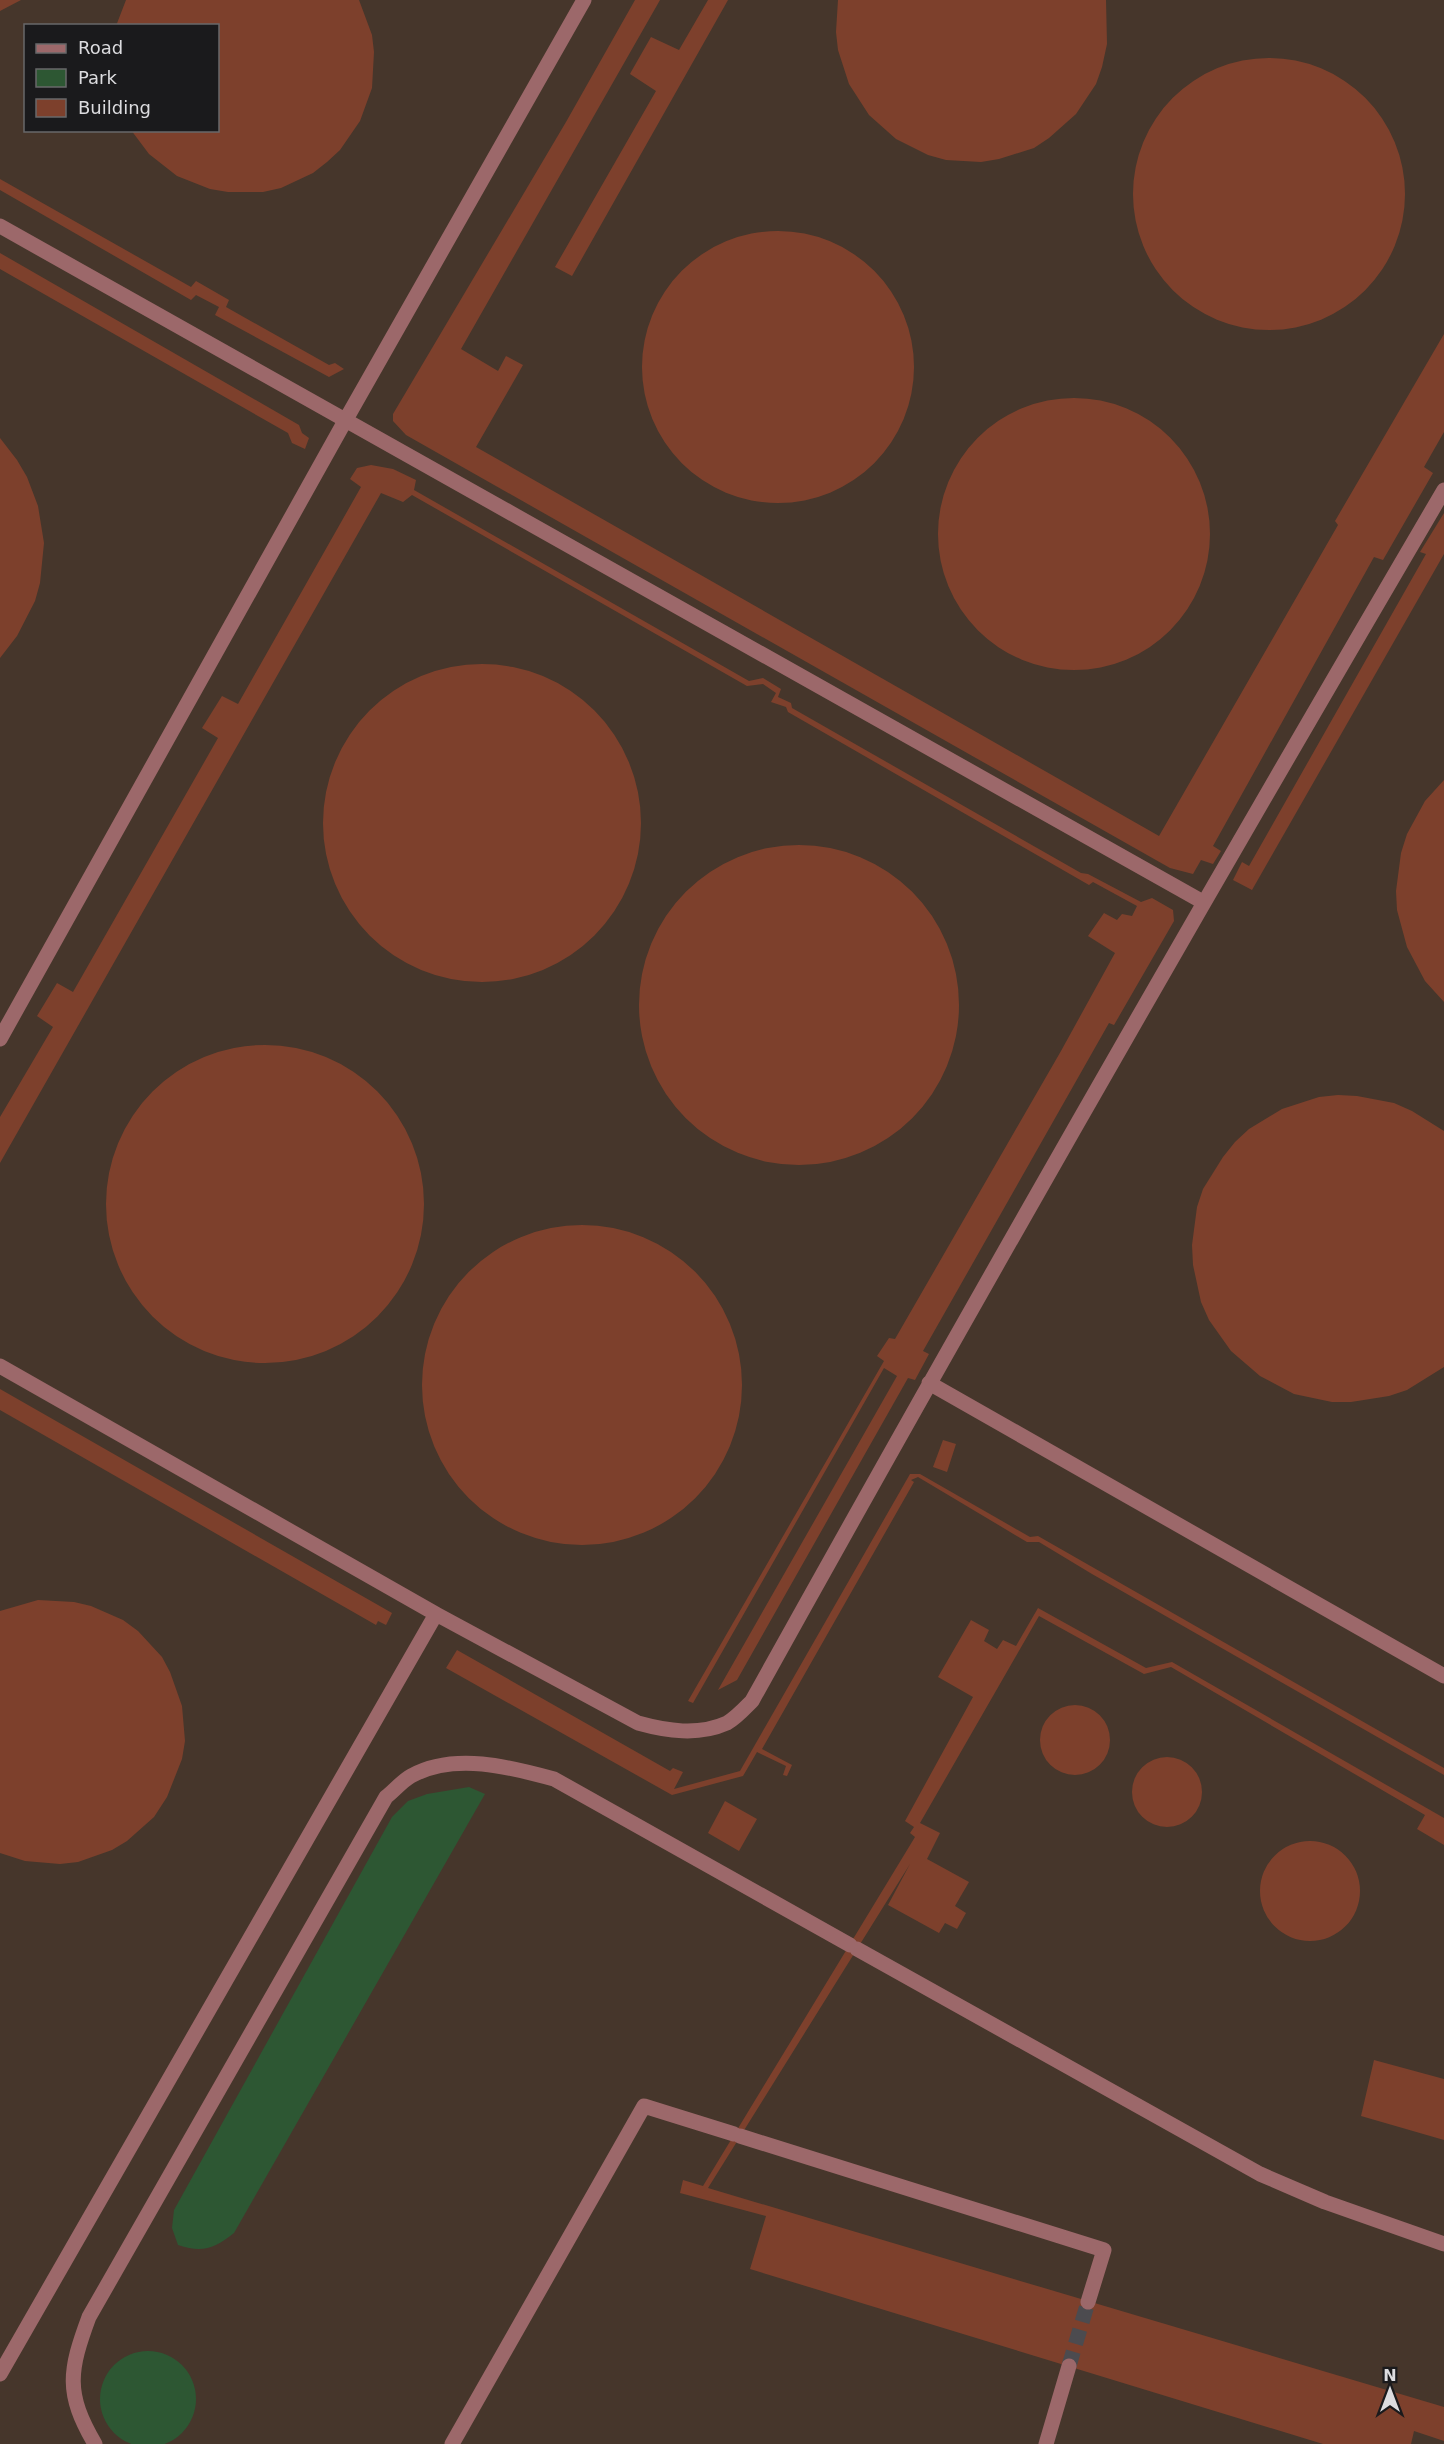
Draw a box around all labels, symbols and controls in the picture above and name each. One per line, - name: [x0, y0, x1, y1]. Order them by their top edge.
- legend: [24, 24, 219, 132]
- text: Road: [78, 37, 123, 58]
- text: Park: [78, 67, 117, 88]
- text: Building: [78, 97, 151, 118]
- north arrow: [1360, 2360, 1420, 2420]
- text: N: [1383, 2366, 1397, 2385]

